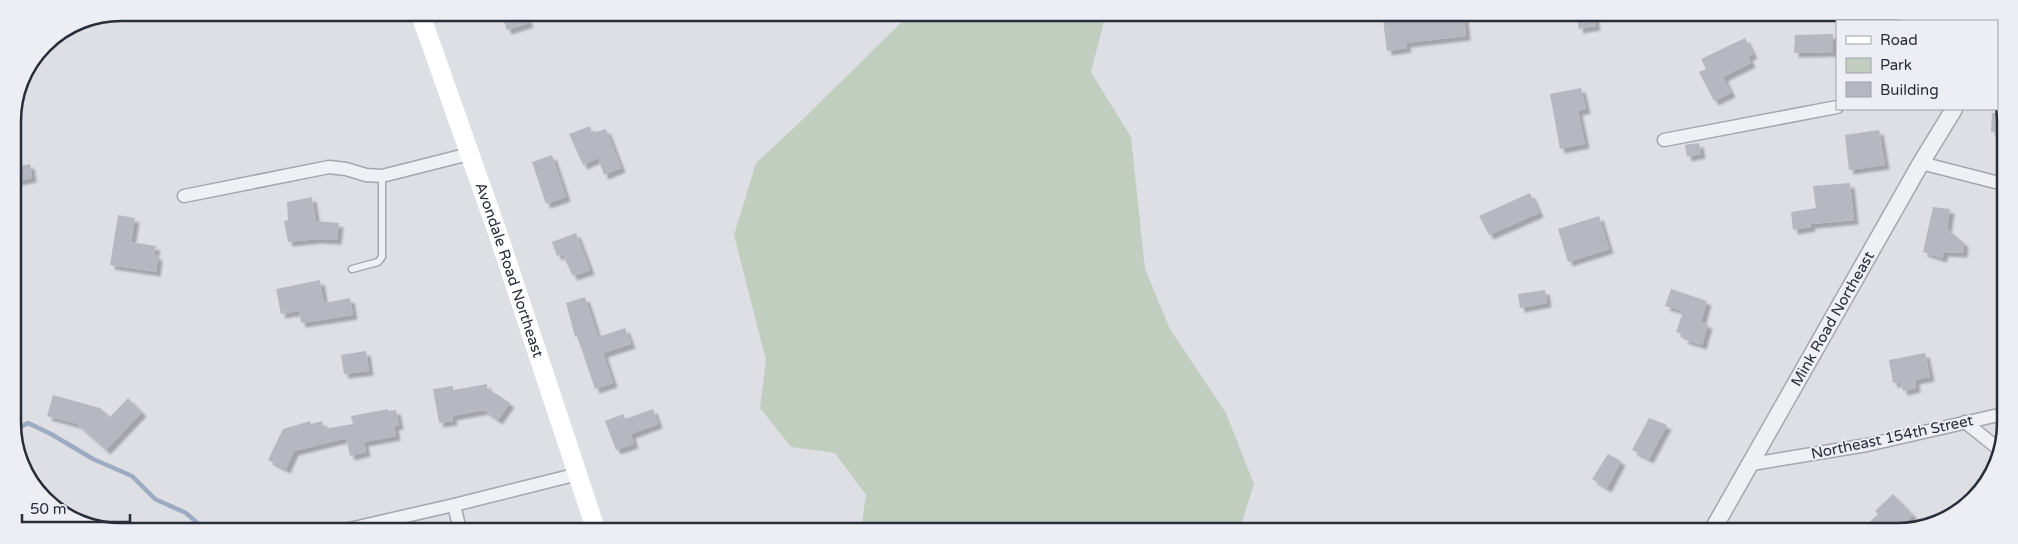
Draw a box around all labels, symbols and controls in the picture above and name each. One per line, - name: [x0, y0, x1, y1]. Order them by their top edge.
- legend: [1836, 20, 1998, 110]
- text: Road: [1880, 31, 1918, 49]
- text: Park: [1880, 56, 1912, 74]
- text: Building: [1880, 81, 1939, 99]
- street label: Avondale Road Northeast: [471, 180, 547, 360]
- street label: Mink Road Northeast: [1787, 248, 1878, 390]
- street label: Northeast 154th Street: [1809, 411, 1975, 463]
- scale bar: [22, 492, 130, 524]
- text: 50 m: [30, 500, 67, 518]

